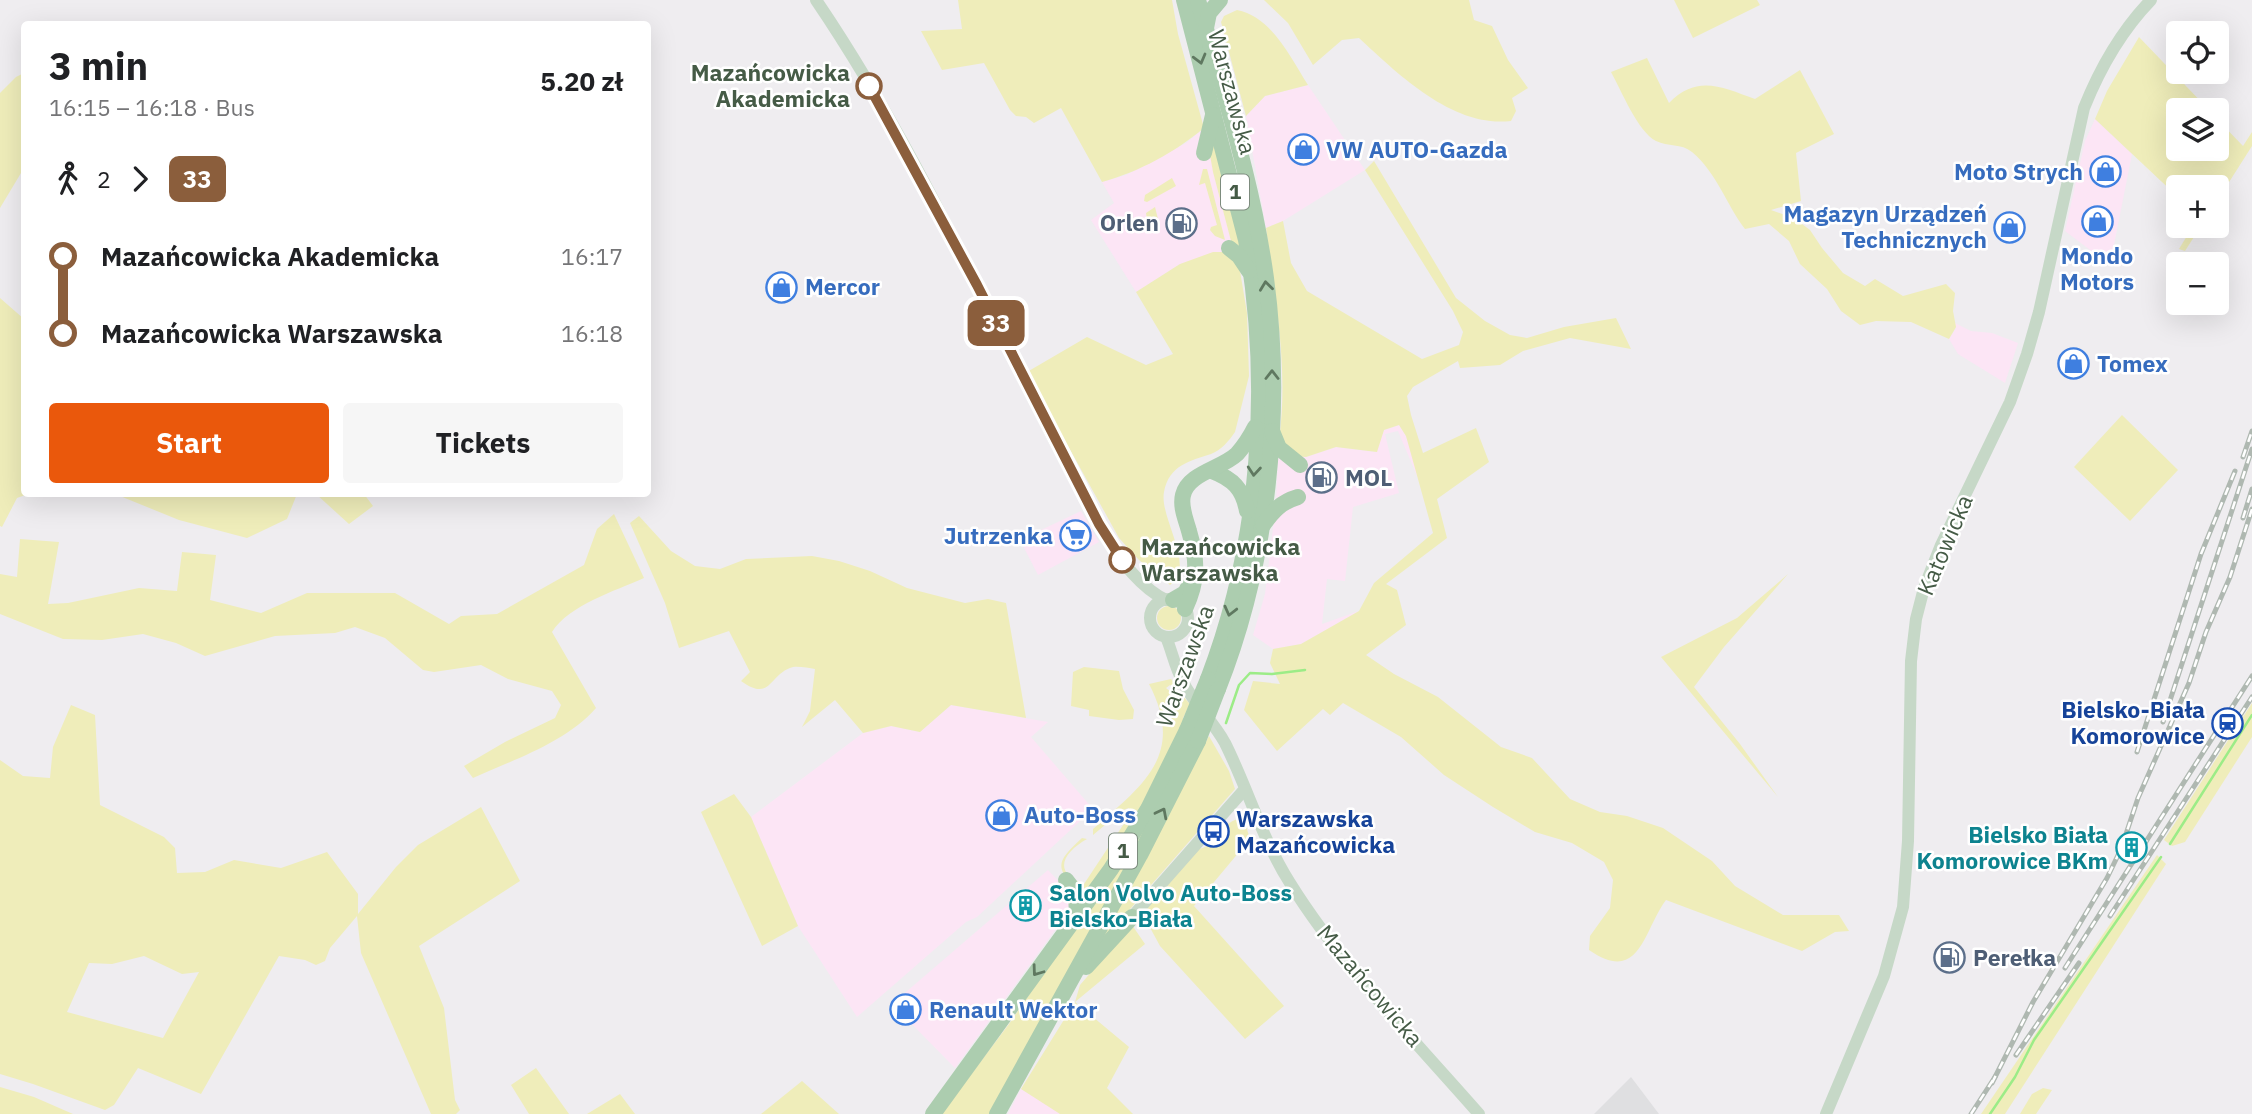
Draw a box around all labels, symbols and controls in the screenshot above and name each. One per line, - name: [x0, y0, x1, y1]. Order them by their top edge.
- map controls: [2166, 21, 2229, 315]
- button: locate: [2166, 21, 2229, 84]
- street label: Warszawska: [1202, 26, 1264, 157]
- text: 3 min: [49, 41, 148, 90]
- one-way arrow: [1192, 53, 1206, 65]
- place label: Mazańcowicka Akademicka: [691, 57, 850, 113]
- text: 5.20 zł: [540, 64, 623, 98]
- marker: Mazańcowicka Akademicka: [856, 73, 882, 99]
- text: 16:15 – 16:18 · Bus: [49, 92, 255, 122]
- button: layers: [2166, 98, 2229, 161]
- shop icon: VW AUTO-Gazda: [1286, 133, 1320, 167]
- place label: VW AUTO-Gazda: [1326, 134, 1508, 164]
- shop icon: Moto Strych: [2089, 155, 2123, 189]
- place label: Moto Strych: [1954, 156, 2083, 186]
- icon: walk: [49, 160, 87, 198]
- icon: forward: [121, 160, 159, 198]
- text: 33: [183, 163, 212, 195]
- text: 2: [97, 164, 111, 194]
- road number: 1: [1221, 174, 1249, 210]
- button: +: [2166, 175, 2229, 238]
- place label: Magazyn Urządzeń Technicznych: [1783, 198, 1987, 254]
- shop icon: Mondo Motors: [2080, 205, 2114, 239]
- fuel station icon: Orlen: [1165, 206, 1199, 240]
- place label: Orlen: [1100, 207, 1159, 237]
- shop icon: Magazyn Urządzeń Technicznych: [1993, 210, 2027, 244]
- text: Mazańcowicka Akademicka: [101, 239, 439, 273]
- place label: Mondo Motors: [2060, 240, 2134, 296]
- text: 16:17: [561, 241, 623, 271]
- button: −: [2166, 252, 2229, 315]
- shop icon: Mercor: [765, 270, 799, 304]
- place label: Mercor: [805, 271, 880, 301]
- one-way arrow: [1259, 280, 1274, 291]
- line badge: 33: [964, 300, 1028, 346]
- text: 33: [982, 307, 1010, 339]
- text: Mazańcowicka Warszawska: [101, 316, 443, 350]
- text: 16:18: [561, 318, 623, 348]
- shop icon: Tomex: [2057, 347, 2091, 381]
- place label: Tomex: [2097, 348, 2168, 378]
- one-way arrow: [1265, 370, 1280, 381]
- button: Start: [49, 403, 329, 483]
- button: Tickets: [343, 403, 623, 483]
- fuel station icon: MOL: [1305, 461, 1339, 495]
- place label: MOL: [1345, 462, 1392, 492]
- one-way arrow: [1247, 466, 1262, 477]
- street label: Katowicka: [1909, 490, 1979, 600]
- supermarket icon: Jutrzenka: [1059, 519, 1093, 553]
- place label: Jutrzenka: [944, 520, 1053, 550]
- place label: Mazańcowicka Warszawska: [1141, 531, 1300, 587]
- marker: Mazańcowicka Warszawska: [1109, 547, 1135, 573]
- street label: Warszawska: [1148, 600, 1220, 731]
- one-way arrow: [1224, 605, 1238, 617]
- place label: Bielsko-Biała Komorowice: [2061, 694, 2205, 750]
- station icon: Bielsko-Biała Komorowice: [2211, 706, 2245, 740]
- shop icon: Auto-Boss: [984, 798, 1018, 832]
- place label: Auto-Boss: [1024, 799, 1136, 829]
- place label: Warszawska Mazańcowicka: [1236, 803, 1395, 859]
- one-way arrow: [1154, 808, 1167, 820]
- bus stop icon: Warszawska Mazańcowicka: [1196, 815, 1230, 849]
- place label: Bielsko Biała Komorowice BKm: [1916, 819, 2108, 875]
- building icon: Bielsko Biała Komorowice BKm: [2114, 831, 2148, 865]
- road number: 1: [1109, 834, 1137, 868]
- place label: Salon Volvo Auto-Boss Bielsko-Biała: [1049, 877, 1292, 933]
- building icon: Salon Volvo Auto-Boss Bielsko-Biała: [1009, 889, 1043, 923]
- street label: Mazańcowicka: [1311, 918, 1431, 1053]
- fuel station icon: Perełka: [1933, 941, 1967, 975]
- place label: Perełka: [1973, 942, 2056, 972]
- one-way arrow: [1033, 963, 1045, 976]
- shop icon: Renault Wektor: [889, 993, 923, 1027]
- place label: Renault Wektor: [929, 994, 1097, 1024]

